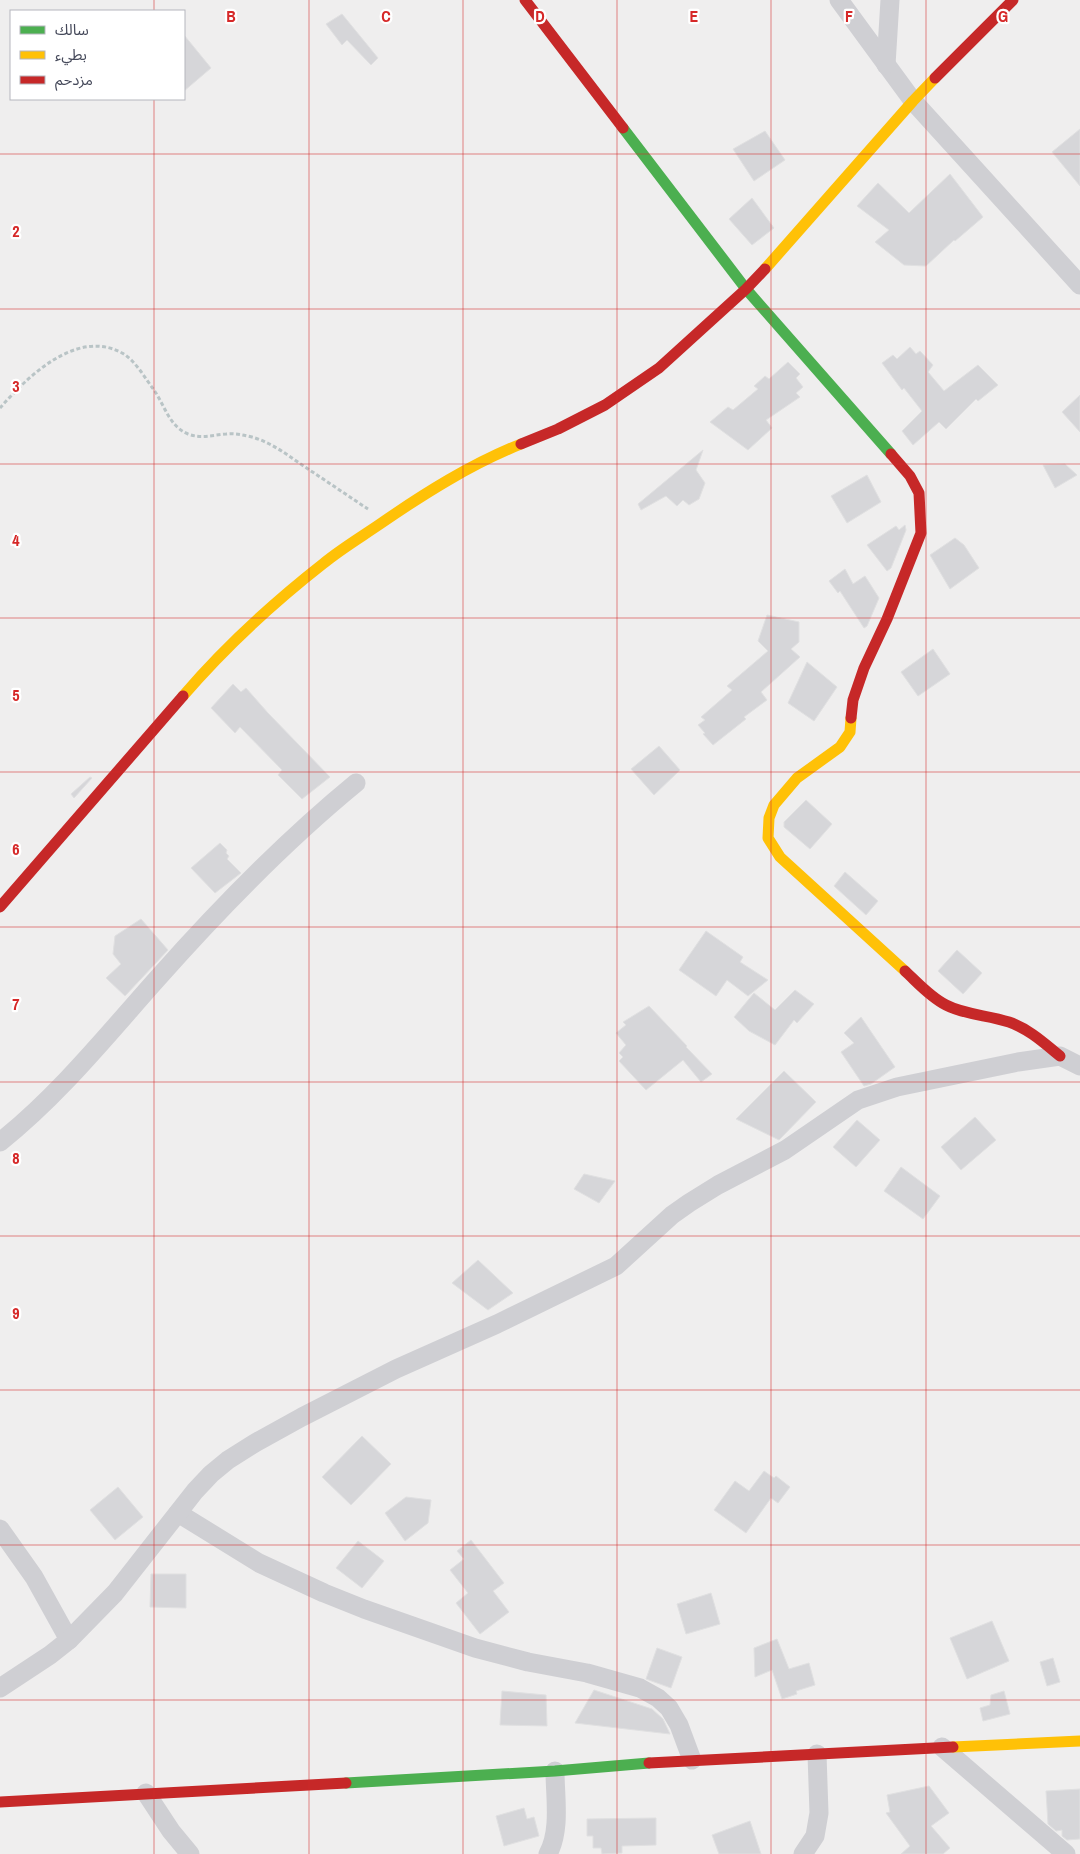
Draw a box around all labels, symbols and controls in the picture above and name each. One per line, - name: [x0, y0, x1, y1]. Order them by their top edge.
- text: B: [226, 5, 236, 27]
- text: C: [381, 5, 391, 27]
- text: D: [535, 5, 545, 27]
- text: E: [690, 5, 699, 27]
- text: F: [845, 5, 853, 27]
- text: G: [998, 5, 1008, 27]
- legend: [10, 10, 185, 100]
- text: سالك: [55, 19, 89, 40]
- text: بطيء: [55, 44, 87, 66]
- text: مزدحم: [55, 69, 93, 91]
- text: 2: [12, 220, 20, 242]
- text: 3: [12, 375, 20, 397]
- text: 4: [12, 529, 20, 551]
- text: 5: [12, 684, 20, 706]
- text: 6: [12, 838, 20, 860]
- text: 7: [12, 993, 20, 1015]
- text: 8: [12, 1147, 20, 1169]
- text: 9: [12, 1302, 20, 1324]

